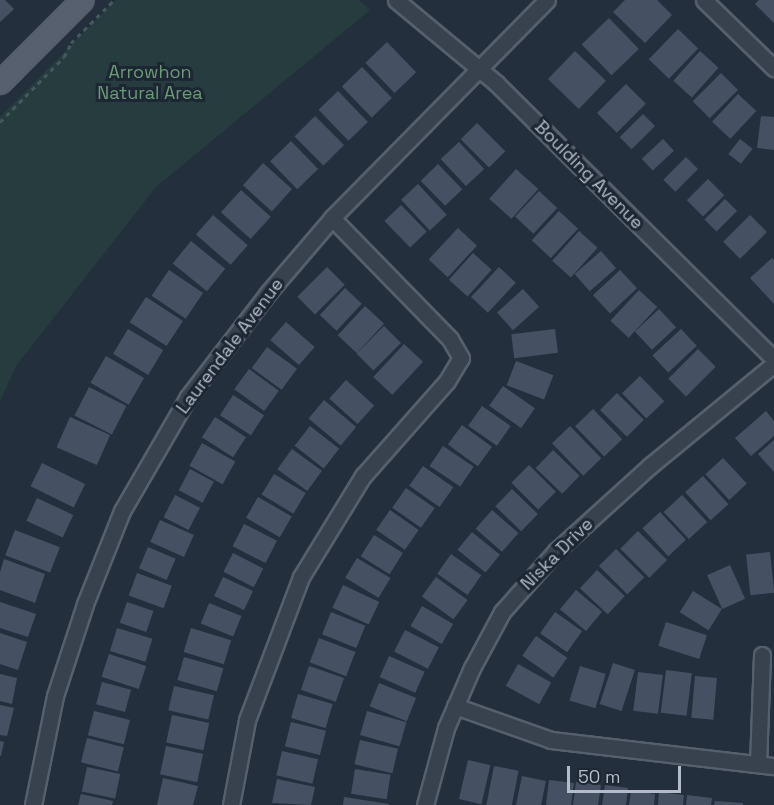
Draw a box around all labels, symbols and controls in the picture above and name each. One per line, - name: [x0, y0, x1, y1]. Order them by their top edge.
- park label: Arrowhon Natural Area: [97, 62, 203, 104]
- street label: Boulding Avenue: [530, 116, 648, 234]
- street label: Laurendale Avenue: [172, 274, 288, 418]
- street label: Niska Drive: [516, 513, 598, 595]
- scale bar: [570, 754, 684, 792]
- text: 50 m: [578, 765, 620, 788]

